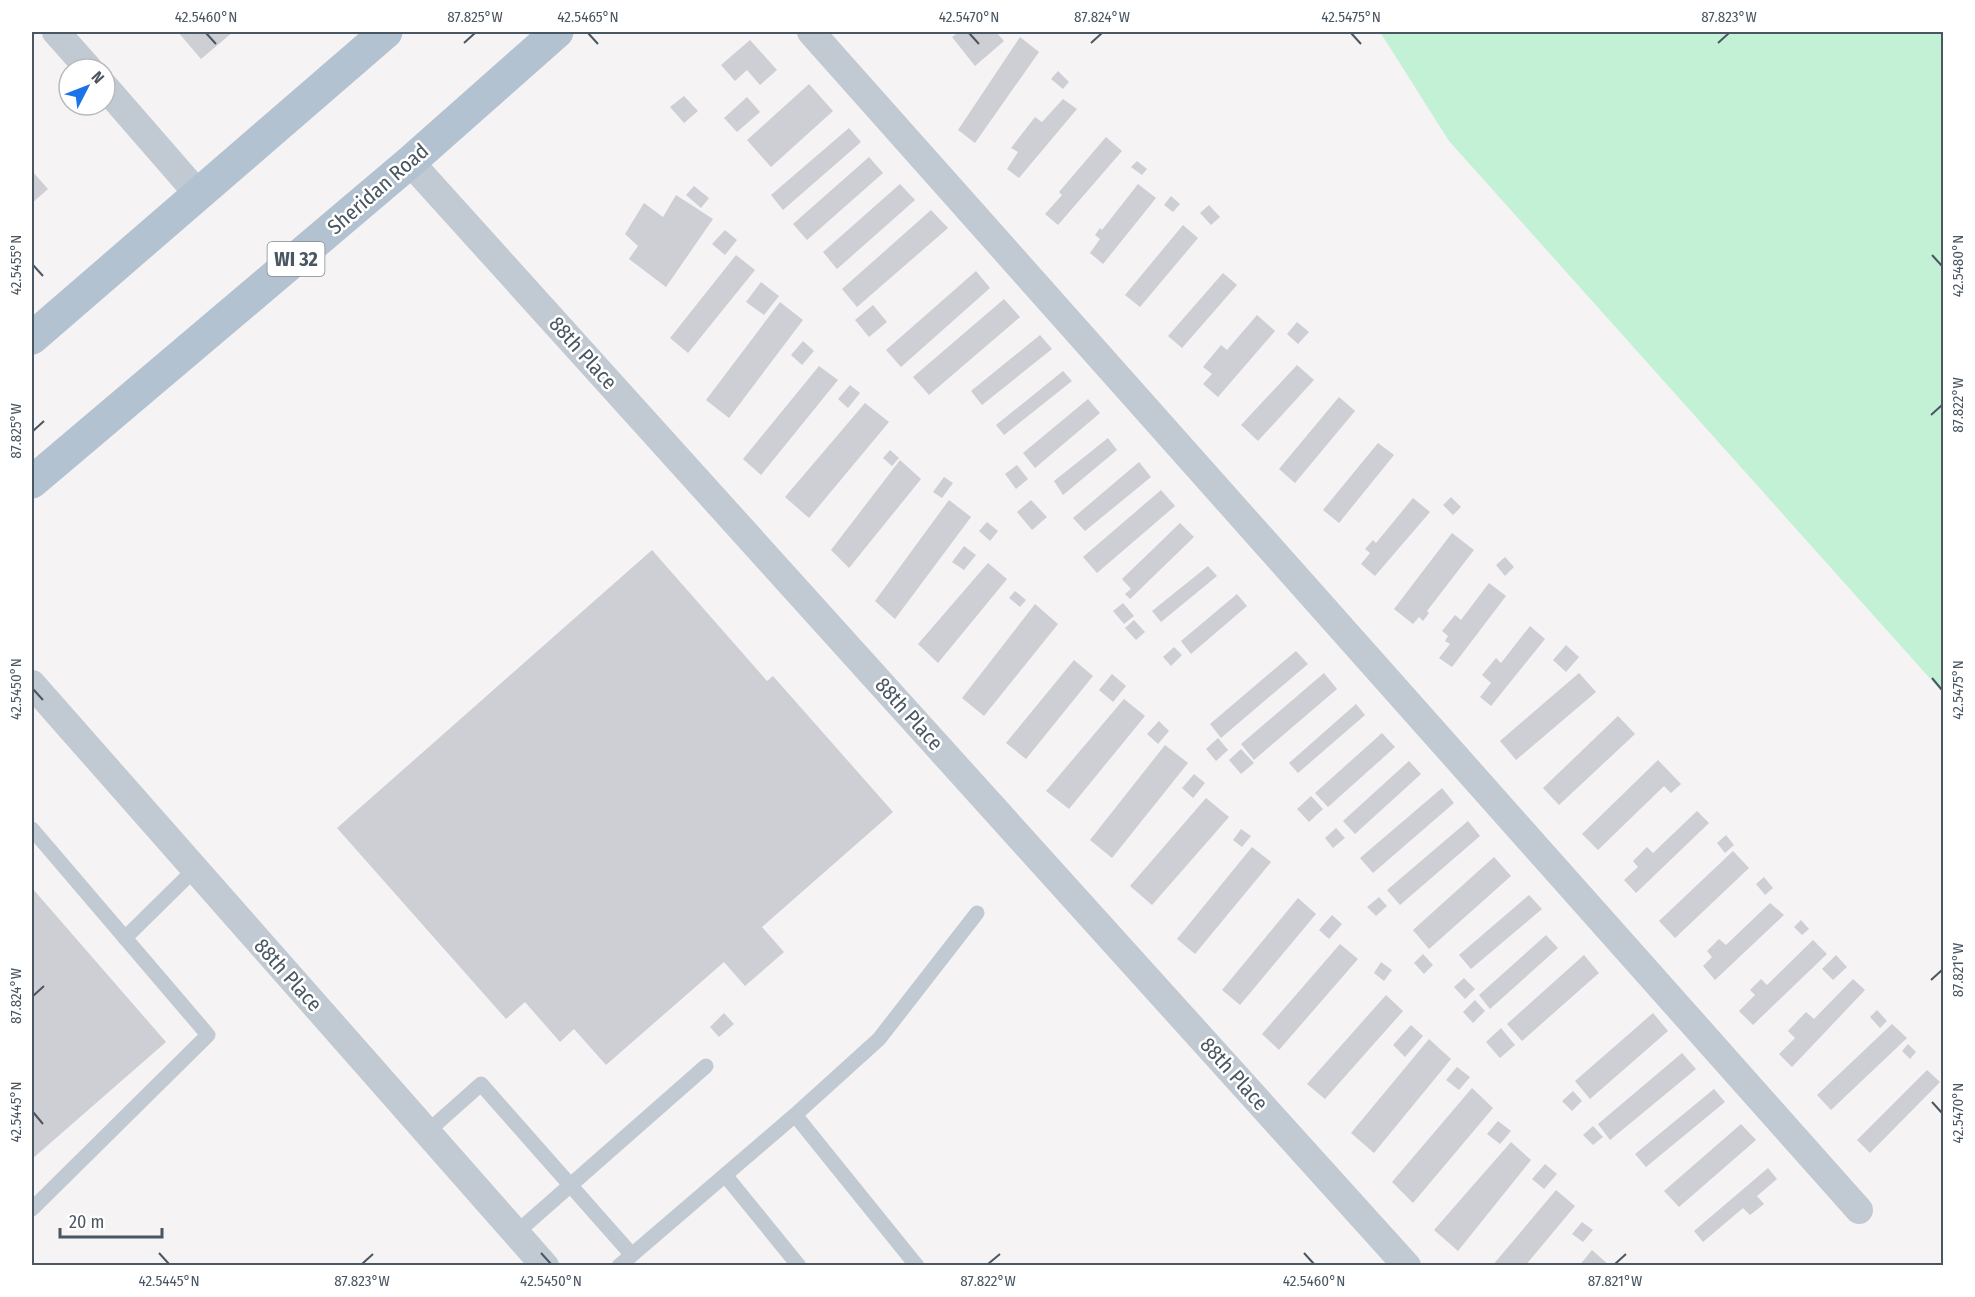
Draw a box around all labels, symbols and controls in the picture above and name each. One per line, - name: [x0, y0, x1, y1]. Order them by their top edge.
- text: 42.5460°N: [175, 8, 237, 26]
- text: 87.825°W: [447, 8, 503, 26]
- text: 42.5465°N: [557, 8, 619, 26]
- text: 42.5470°N: [939, 8, 999, 26]
- text: 87.824°W: [1074, 8, 1130, 26]
- text: 42.5475°N: [1321, 8, 1381, 26]
- text: 87.823°W: [1701, 8, 1757, 26]
- north arrow: [57, 57, 117, 117]
- text: N: [88, 67, 108, 87]
- street label: Sheridan Road: [322, 138, 434, 240]
- text: 42.5455°N: [7, 235, 25, 295]
- text: 42.5480°N: [1949, 235, 1967, 297]
- road number: WI 32: [268, 242, 324, 276]
- street label: 88th Place: [543, 311, 623, 395]
- text: 87.822°W: [1949, 377, 1967, 433]
- text: 87.825°W: [7, 403, 25, 459]
- text: 42.5450°N: [7, 658, 25, 720]
- text: 42.5475°N: [1949, 660, 1967, 720]
- street label: 88th Place: [869, 672, 949, 756]
- street label: 88th Place: [248, 933, 328, 1017]
- text: 87.821°W: [1949, 943, 1967, 997]
- text: 87.824°W: [7, 968, 25, 1024]
- street label: 88th Place: [1194, 1032, 1274, 1116]
- text: 42.5445°N: [7, 1081, 25, 1143]
- text: 42.5470°N: [1949, 1083, 1967, 1143]
- scale bar: [60, 1201, 162, 1239]
- text: 20 m: [69, 1211, 104, 1233]
- text: 42.5445°N: [138, 1272, 200, 1290]
- text: 87.823°W: [334, 1272, 390, 1290]
- text: 42.5450°N: [520, 1272, 582, 1290]
- text: 87.822°W: [960, 1272, 1016, 1290]
- text: 42.5460°N: [1283, 1272, 1345, 1290]
- text: 87.821°W: [1588, 1272, 1642, 1290]

